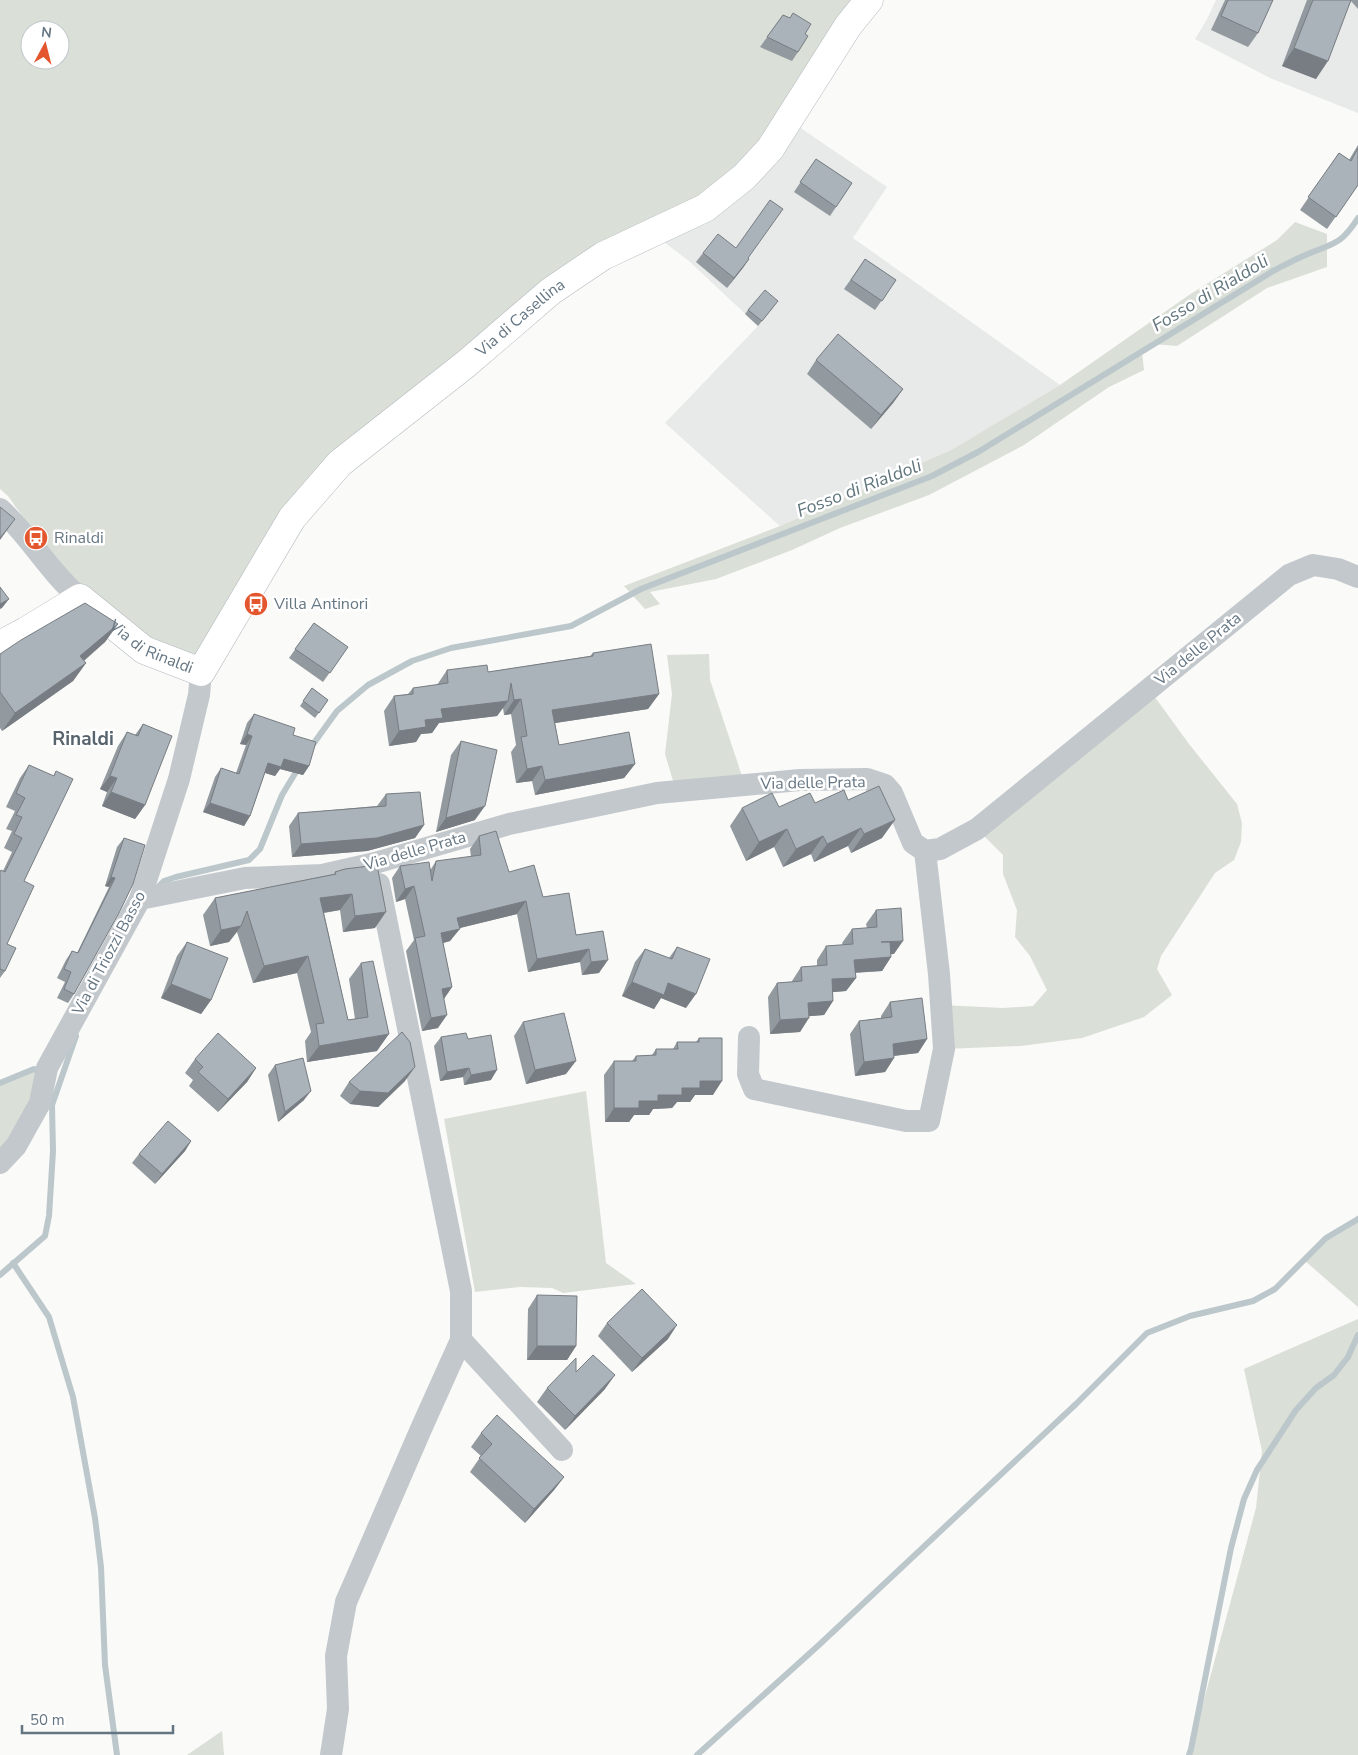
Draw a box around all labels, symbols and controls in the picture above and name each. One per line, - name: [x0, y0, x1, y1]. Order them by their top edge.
- north arrow: [20, 20, 70, 70]
- text: N: [40, 23, 53, 43]
- water label: Fosso di Rialdoli: [1147, 248, 1273, 337]
- street label: Via di Casellina: [470, 274, 569, 362]
- water label: Fosso di Rialdoli: [793, 453, 926, 523]
- bus stop icon: Rinaldi: [23, 525, 49, 551]
- place label: Rinaldi: [54, 527, 104, 549]
- bus stop icon: Villa Antinori: [243, 591, 269, 617]
- place label: Villa Antinori: [273, 593, 368, 615]
- street label: Via delle Prata: [1149, 607, 1246, 691]
- street label: Via di Rinaldi: [103, 614, 196, 679]
- district label: Rinaldi: [52, 726, 114, 752]
- street label: Via delle Prata: [759, 771, 866, 795]
- street label: Via delle Prata: [360, 826, 469, 876]
- street label: Via di Triozzi Basso: [67, 887, 151, 1020]
- scale bar: [22, 1702, 174, 1734]
- text: 50 m: [30, 1710, 65, 1730]

